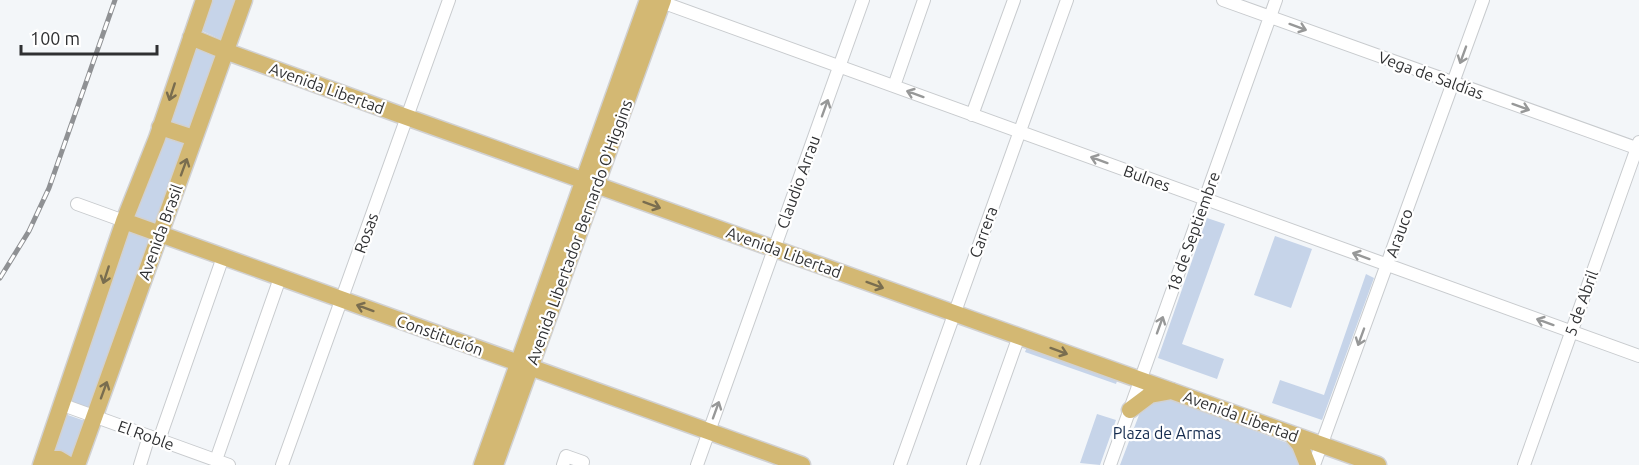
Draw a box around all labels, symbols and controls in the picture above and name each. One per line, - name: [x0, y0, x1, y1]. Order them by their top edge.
- scale bar: [21, 18, 158, 56]
- one-way arrow: [1288, 22, 1307, 33]
- text: 100 m: [30, 28, 80, 48]
- one-way arrow: [1457, 45, 1468, 64]
- street label: Vega de Saldías: [1376, 48, 1486, 102]
- street label: Avenida Libertad: [267, 59, 387, 117]
- one-way arrow: [166, 82, 177, 101]
- one-way arrow: [907, 88, 925, 99]
- street label: Avenida Libertador Bernardo O'Higgins: [523, 97, 635, 367]
- one-way arrow: [820, 99, 831, 118]
- one-way arrow: [1511, 102, 1530, 113]
- street label: Claudio Arrau: [773, 133, 823, 231]
- one-way arrow: [1090, 154, 1109, 165]
- one-way arrow: [179, 158, 190, 177]
- street label: Bulnes: [1121, 161, 1173, 195]
- street label: 18 de Septiembre: [1163, 169, 1223, 295]
- street label: Avenida Brasil: [134, 182, 186, 282]
- one-way arrow: [642, 200, 661, 211]
- street label: Carrera: [965, 204, 1001, 260]
- street label: Arauco: [1382, 206, 1416, 260]
- street label: Rosas: [350, 210, 382, 256]
- street label: Avenida Libertad: [724, 223, 844, 281]
- one-way arrow: [1352, 249, 1371, 260]
- one-way arrow: [100, 265, 111, 284]
- street label: 5 de Abril: [1561, 268, 1601, 338]
- one-way arrow: [865, 280, 884, 291]
- one-way arrow: [356, 302, 375, 313]
- street label: Constitución: [394, 311, 486, 359]
- one-way arrow: [1536, 315, 1554, 326]
- one-way arrow: [1156, 316, 1167, 335]
- one-way arrow: [1354, 327, 1365, 346]
- one-way arrow: [1049, 346, 1068, 357]
- one-way arrow: [99, 381, 110, 400]
- street label: Avenida Libertad: [1181, 387, 1301, 445]
- one-way arrow: [712, 401, 723, 420]
- street label: El Roble: [115, 417, 177, 453]
- park label: Plaza de Armas: [1113, 424, 1221, 442]

